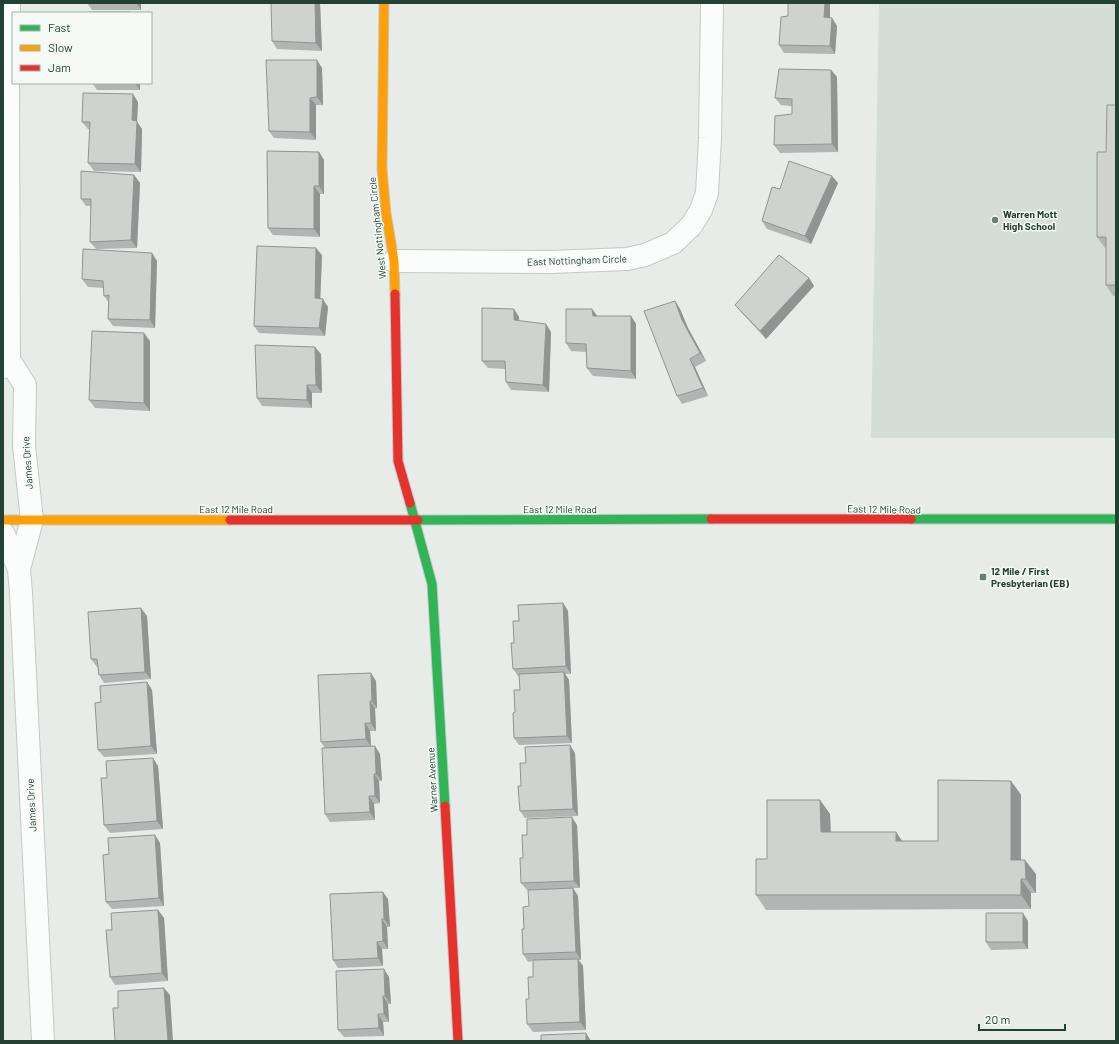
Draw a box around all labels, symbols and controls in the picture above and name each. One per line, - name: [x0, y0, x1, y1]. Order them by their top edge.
- legend: [12, 12, 152, 84]
- text: Fast: [48, 20, 71, 34]
- text: Slow: [48, 40, 73, 54]
- text: Jam: [48, 60, 71, 74]
- street label: West Nottingham Circle: [366, 176, 388, 280]
- place label: Warren Mott High School: [1003, 208, 1057, 232]
- marker: Warren Mott High School: [990, 215, 1000, 225]
- street label: East Nottingham Circle: [527, 252, 627, 268]
- street label: James Drive: [19, 436, 35, 490]
- street label: East 12 Mile Road: [847, 502, 921, 516]
- street label: East 12 Mile Road: [199, 503, 273, 515]
- street label: East 12 Mile Road: [523, 503, 597, 515]
- place label: 12 Mile / First Presbyterian (EB): [991, 565, 1069, 589]
- marker: 12 Mile / First Presbyterian (EB): [978, 572, 988, 582]
- street label: Warner Avenue: [424, 747, 440, 813]
- street label: James Drive: [24, 778, 38, 832]
- scale bar: [979, 1006, 1065, 1032]
- text: 20 m: [985, 1012, 1011, 1026]

